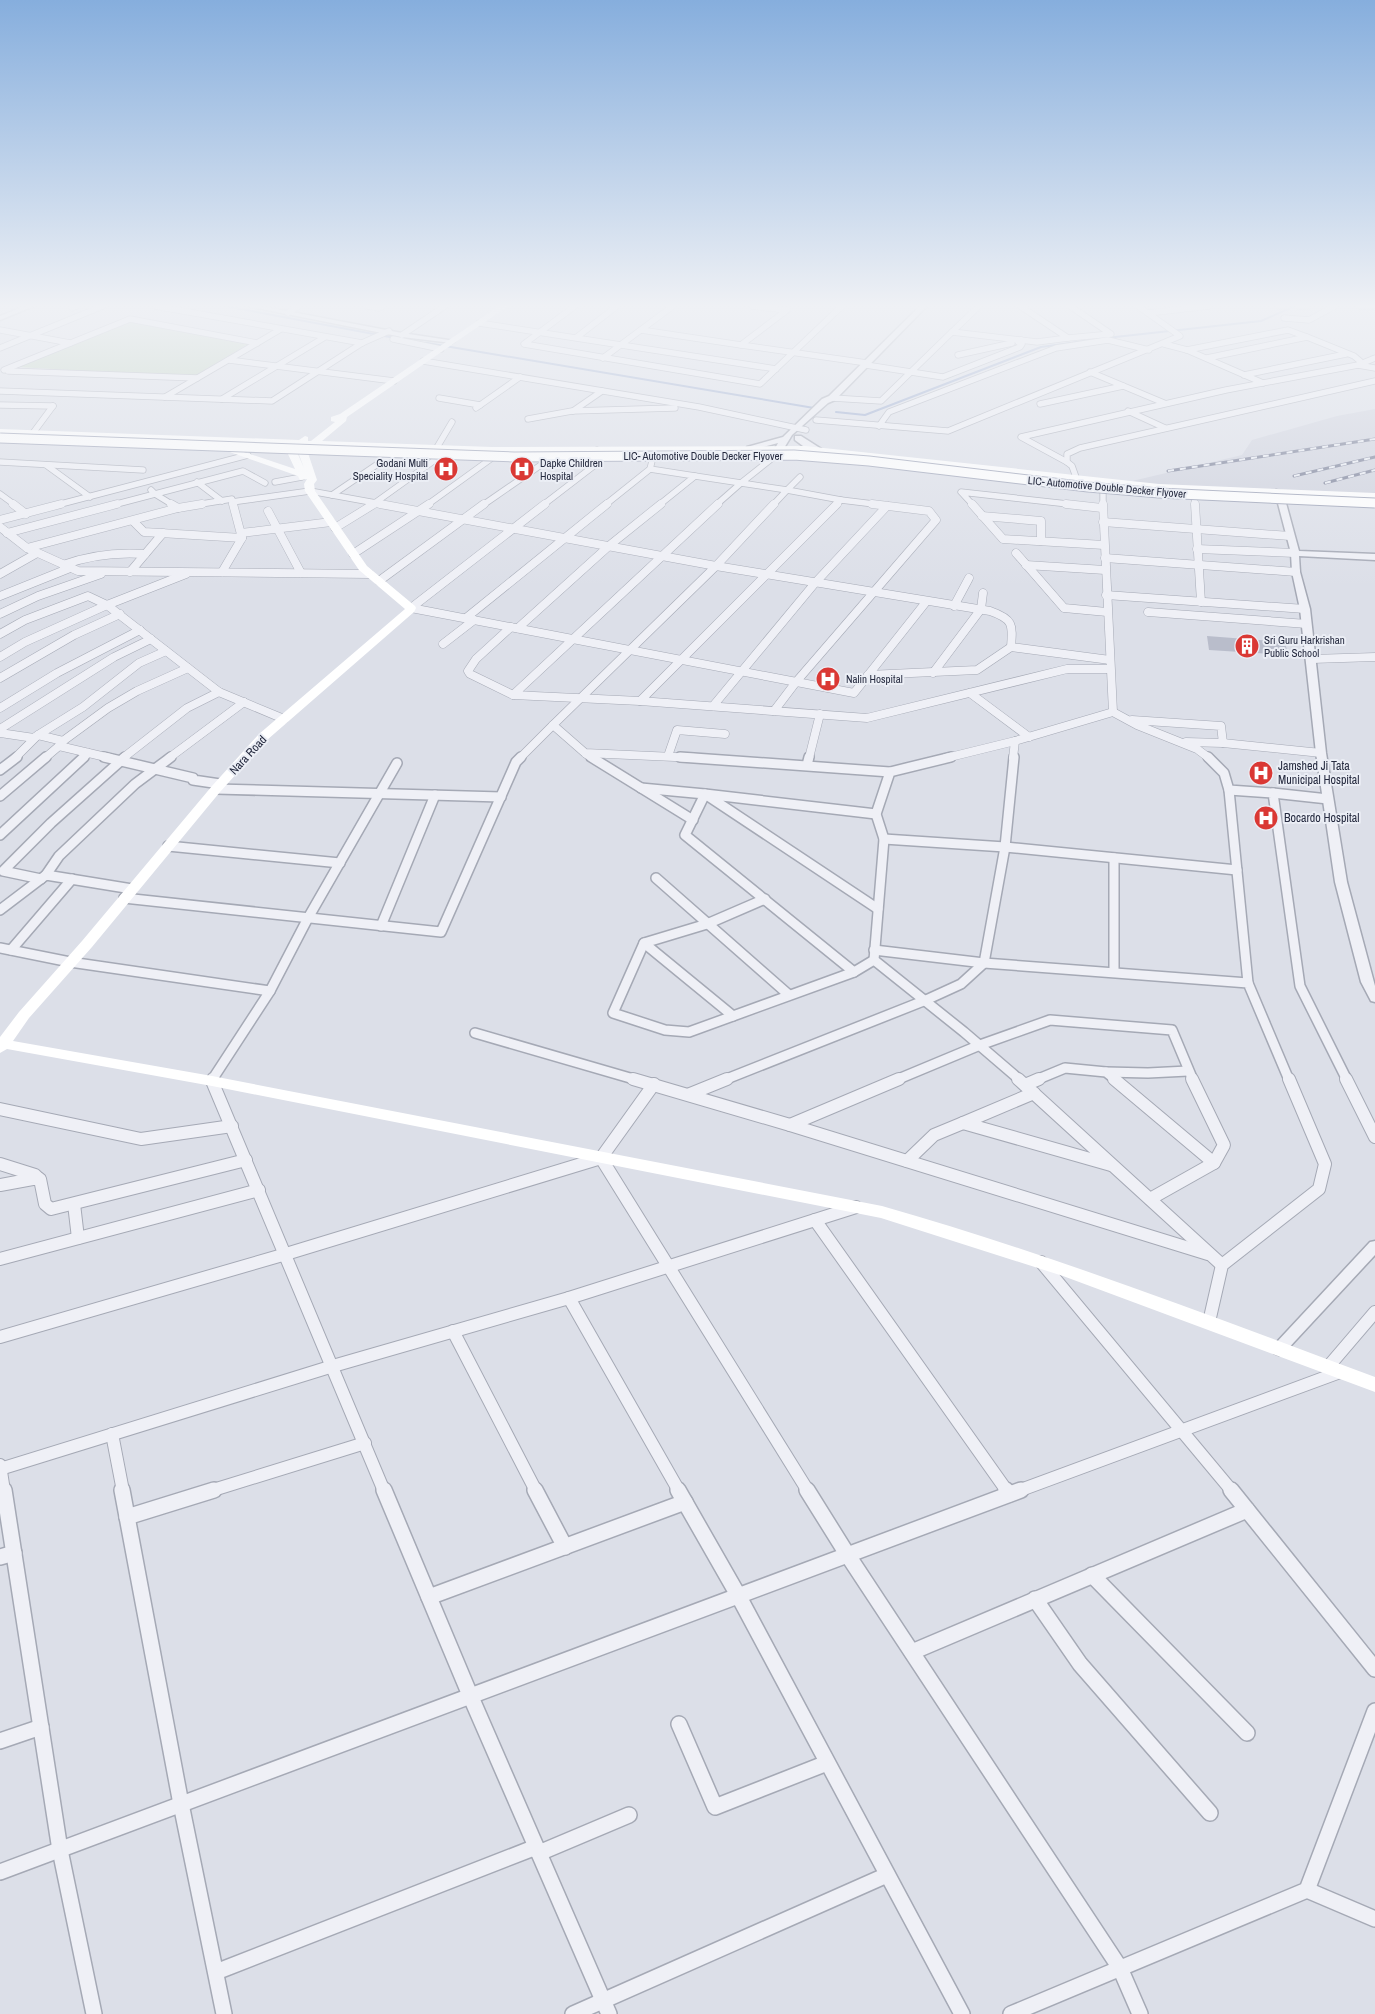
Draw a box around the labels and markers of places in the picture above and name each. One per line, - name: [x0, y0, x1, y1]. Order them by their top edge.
- place label: Godani Multi Speciality Hospital: [353, 456, 428, 483]
- hospital icon: Godani Multi Speciality Hospital: [433, 456, 459, 482]
- hospital icon: Dapke Children Hospital: [509, 456, 535, 482]
- place label: Dapke Children Hospital: [540, 456, 603, 483]
- building icon: Sri Guru Harkrishan Public School: [1234, 633, 1260, 659]
- place label: Sri Guru Harkrishan Public School: [1264, 633, 1345, 660]
- hospital icon: Nalin Hospital: [815, 666, 841, 692]
- place label: Nalin Hospital: [846, 672, 903, 686]
- place label: Jamshed Ji Tata Municipal Hospital: [1278, 758, 1360, 788]
- hospital icon: Jamshed Ji Tata Municipal Hospital: [1248, 760, 1274, 786]
- hospital icon: Bocardo Hospital: [1253, 805, 1279, 831]
- place label: Bocardo Hospital: [1284, 810, 1359, 826]

